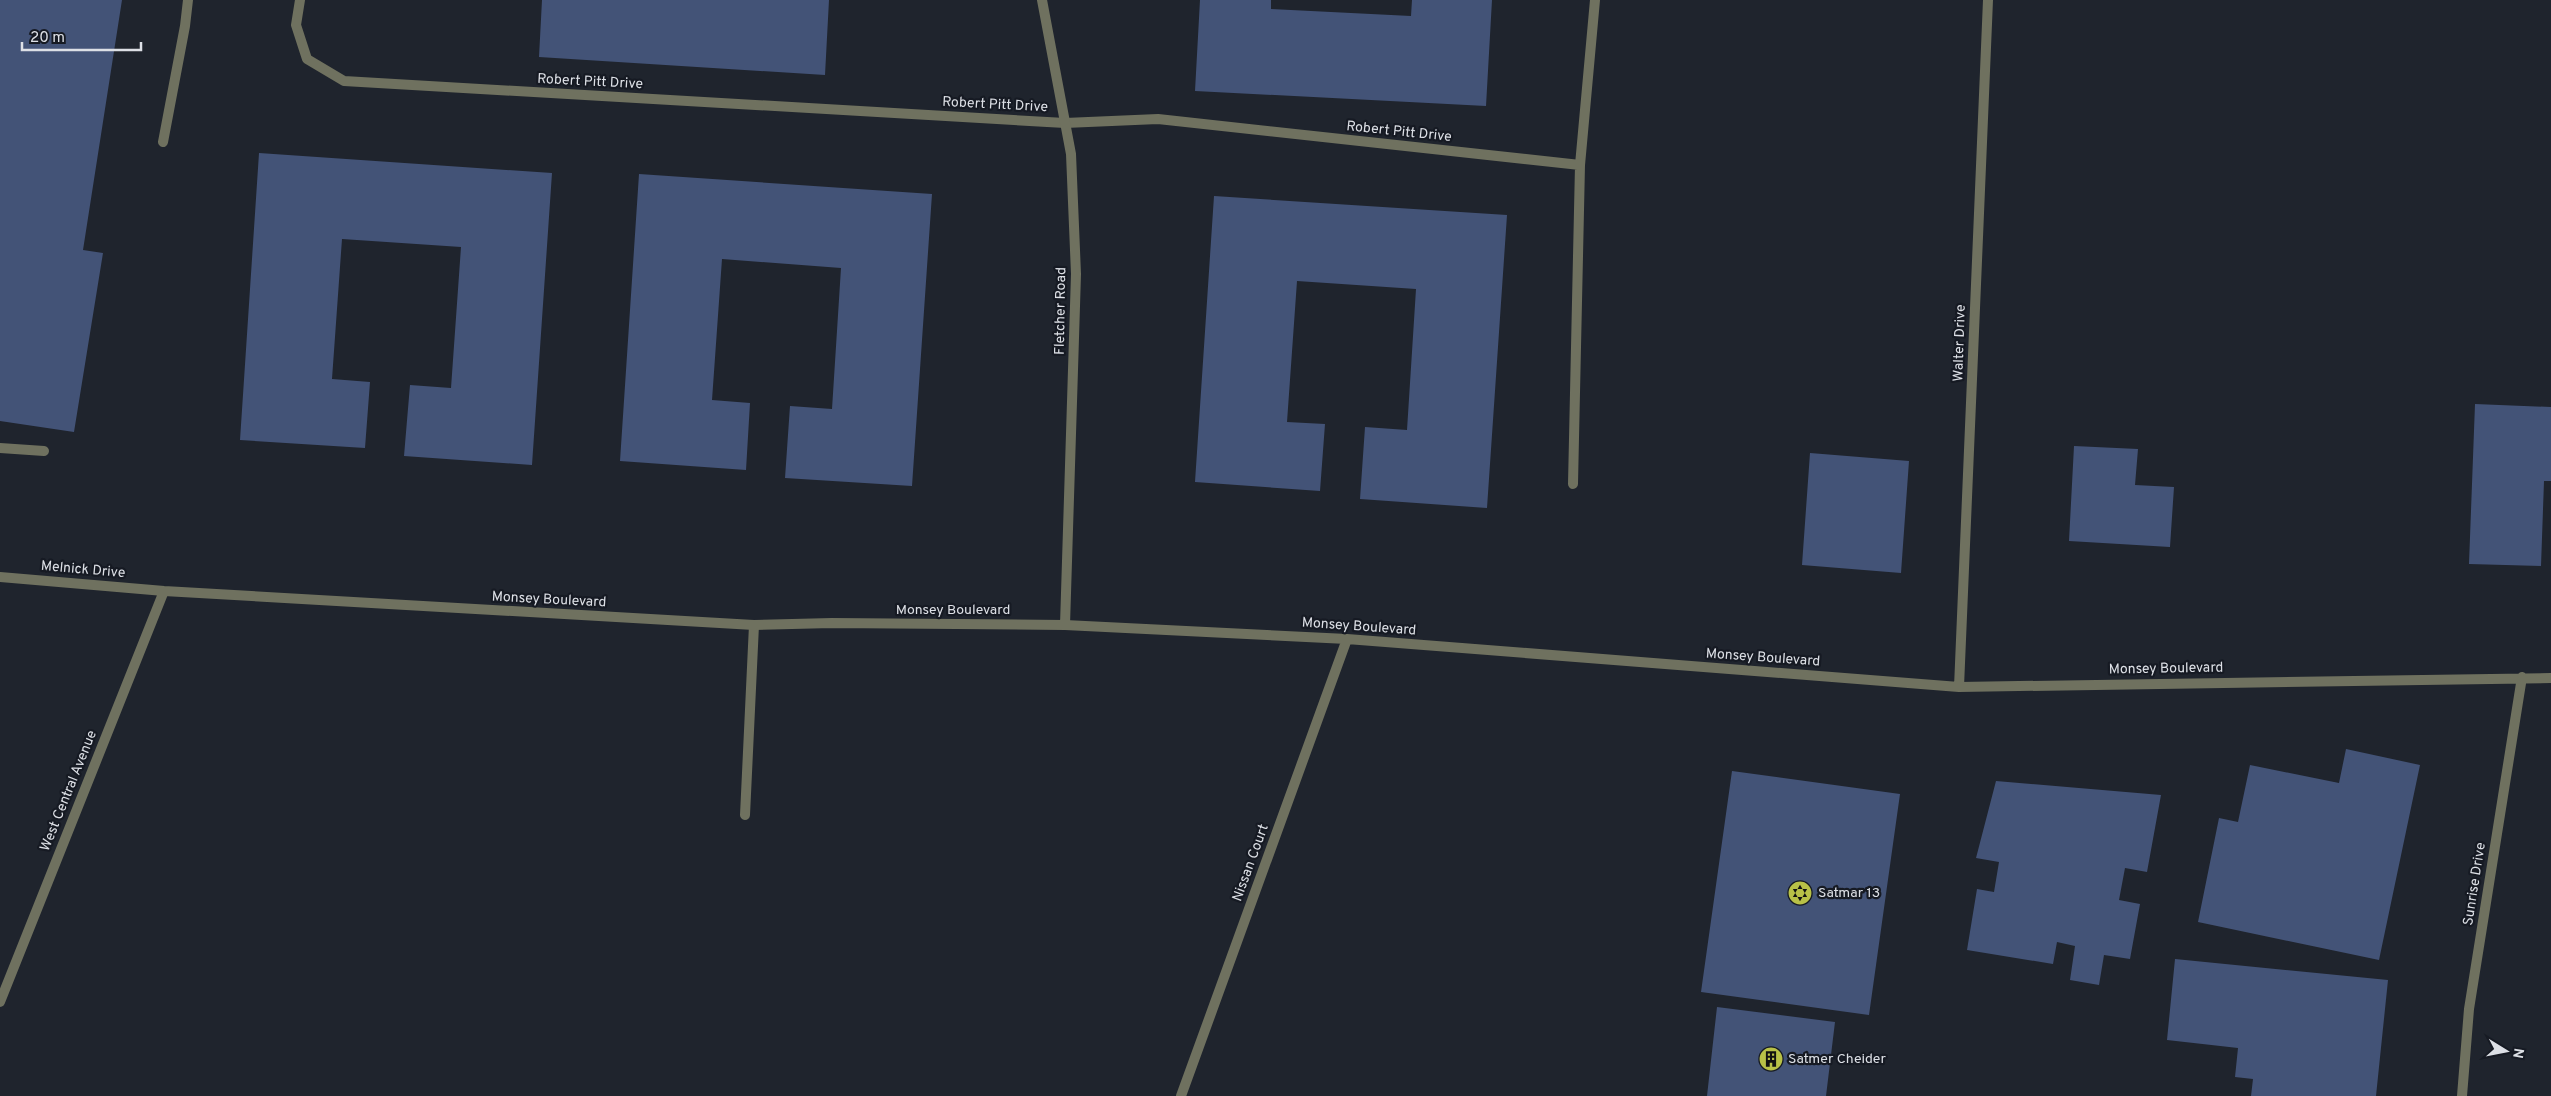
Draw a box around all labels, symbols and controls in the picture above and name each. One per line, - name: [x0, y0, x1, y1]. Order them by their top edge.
- scale bar: [22, 20, 141, 52]
- text: 20 m: [30, 29, 65, 48]
- street label: Robert Pitt Drive: [537, 71, 643, 93]
- street label: Robert Pitt Drive: [942, 94, 1048, 116]
- street label: Robert Pitt Drive: [1345, 118, 1453, 146]
- street label: Fletcher Road: [1052, 267, 1070, 355]
- street label: Walter Drive: [1950, 304, 1970, 382]
- street label: Melnick Drive: [40, 558, 126, 582]
- street label: Monsey Boulevard: [491, 589, 607, 611]
- street label: Monsey Boulevard: [896, 602, 1010, 619]
- street label: Monsey Boulevard: [1301, 615, 1417, 639]
- street label: Monsey Boulevard: [1705, 646, 1821, 670]
- street label: Monsey Boulevard: [2109, 660, 2223, 678]
- street label: West Central Avenue: [37, 728, 101, 854]
- street label: Nissan Court: [1229, 822, 1273, 904]
- street label: Sunrise Drive: [2460, 841, 2490, 927]
- synagogue icon: Satmar 13: [1787, 880, 1813, 906]
- place label: Satmar 13: [1818, 885, 1880, 902]
- north arrow: [2481, 1026, 2531, 1076]
- building icon: Satmer Cheider: [1758, 1046, 1784, 1072]
- text: N: [2508, 1047, 2527, 1059]
- place label: Satmer Cheider: [1788, 1051, 1887, 1068]

